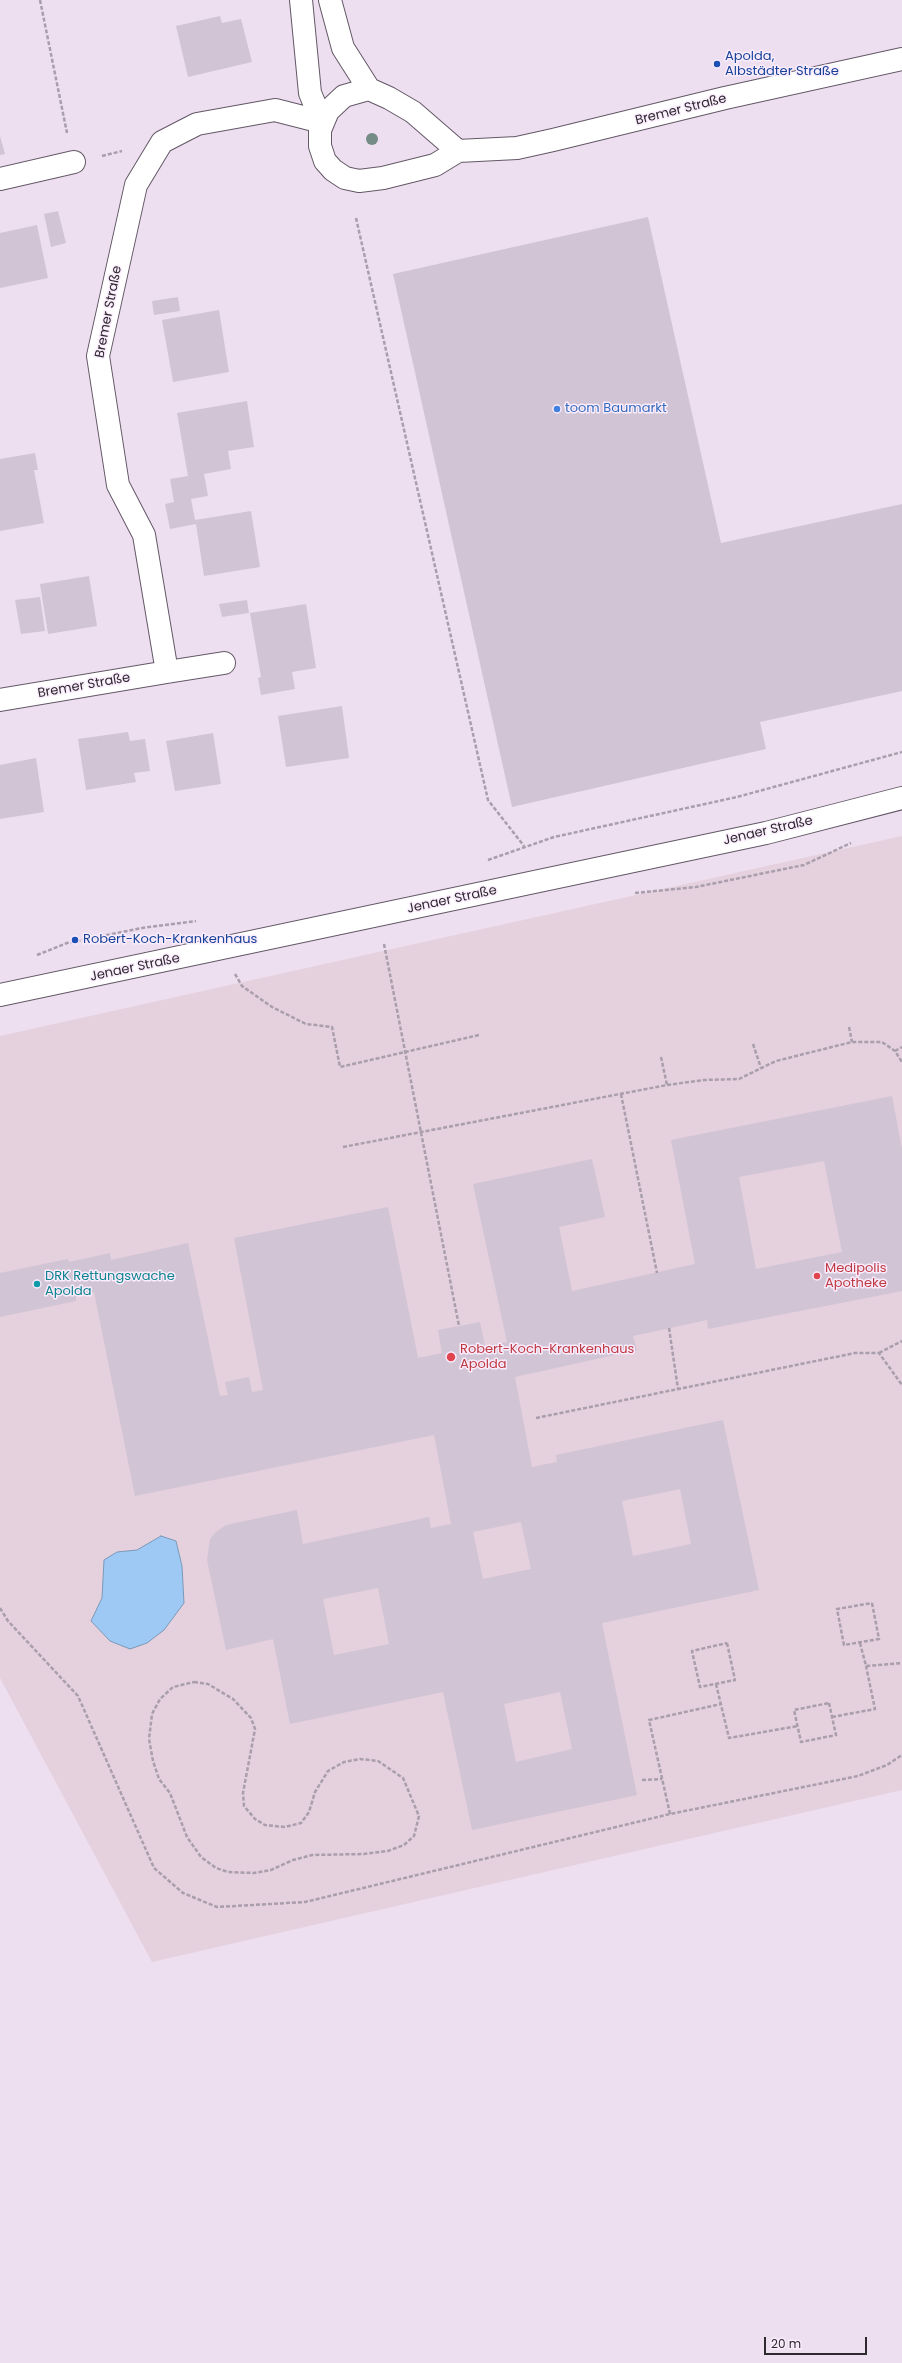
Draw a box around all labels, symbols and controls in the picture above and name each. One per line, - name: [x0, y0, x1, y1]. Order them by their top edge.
- place label: Apolda, Albstädter Straße: [725, 49, 839, 80]
- marker: Apolda, Albstädter Straße: [712, 59, 722, 69]
- street label: Bremer Straße: [634, 91, 728, 129]
- street label: Bremer Straße: [92, 265, 126, 359]
- place label: toom Baumarkt: [565, 401, 667, 417]
- marker: toom Baumarkt: [552, 404, 562, 414]
- street label: Bremer Straße: [37, 670, 131, 702]
- street label: Jenaer Straße: [722, 813, 814, 849]
- street label: Jenaer Straße: [406, 883, 498, 917]
- place label: Robert-Koch-Krankenhaus: [83, 932, 257, 948]
- marker: Robert-Koch-Krankenhaus: [70, 935, 80, 945]
- street label: Jenaer Straße: [89, 951, 181, 985]
- place label: Medipolis Apotheke: [825, 1261, 887, 1292]
- place label: DRK Rettungswache Apolda: [45, 1269, 175, 1300]
- marker: Medipolis Apotheke: [812, 1271, 822, 1281]
- marker: DRK Rettungswache Apolda: [32, 1279, 42, 1289]
- place label: Robert-Koch-Krankenhaus Apolda: [460, 1342, 634, 1373]
- marker: Robert-Koch-Krankenhaus Apolda: [445, 1351, 457, 1363]
- scale bar: [766, 2329, 869, 2355]
- text: 20 m: [771, 2335, 801, 2352]

